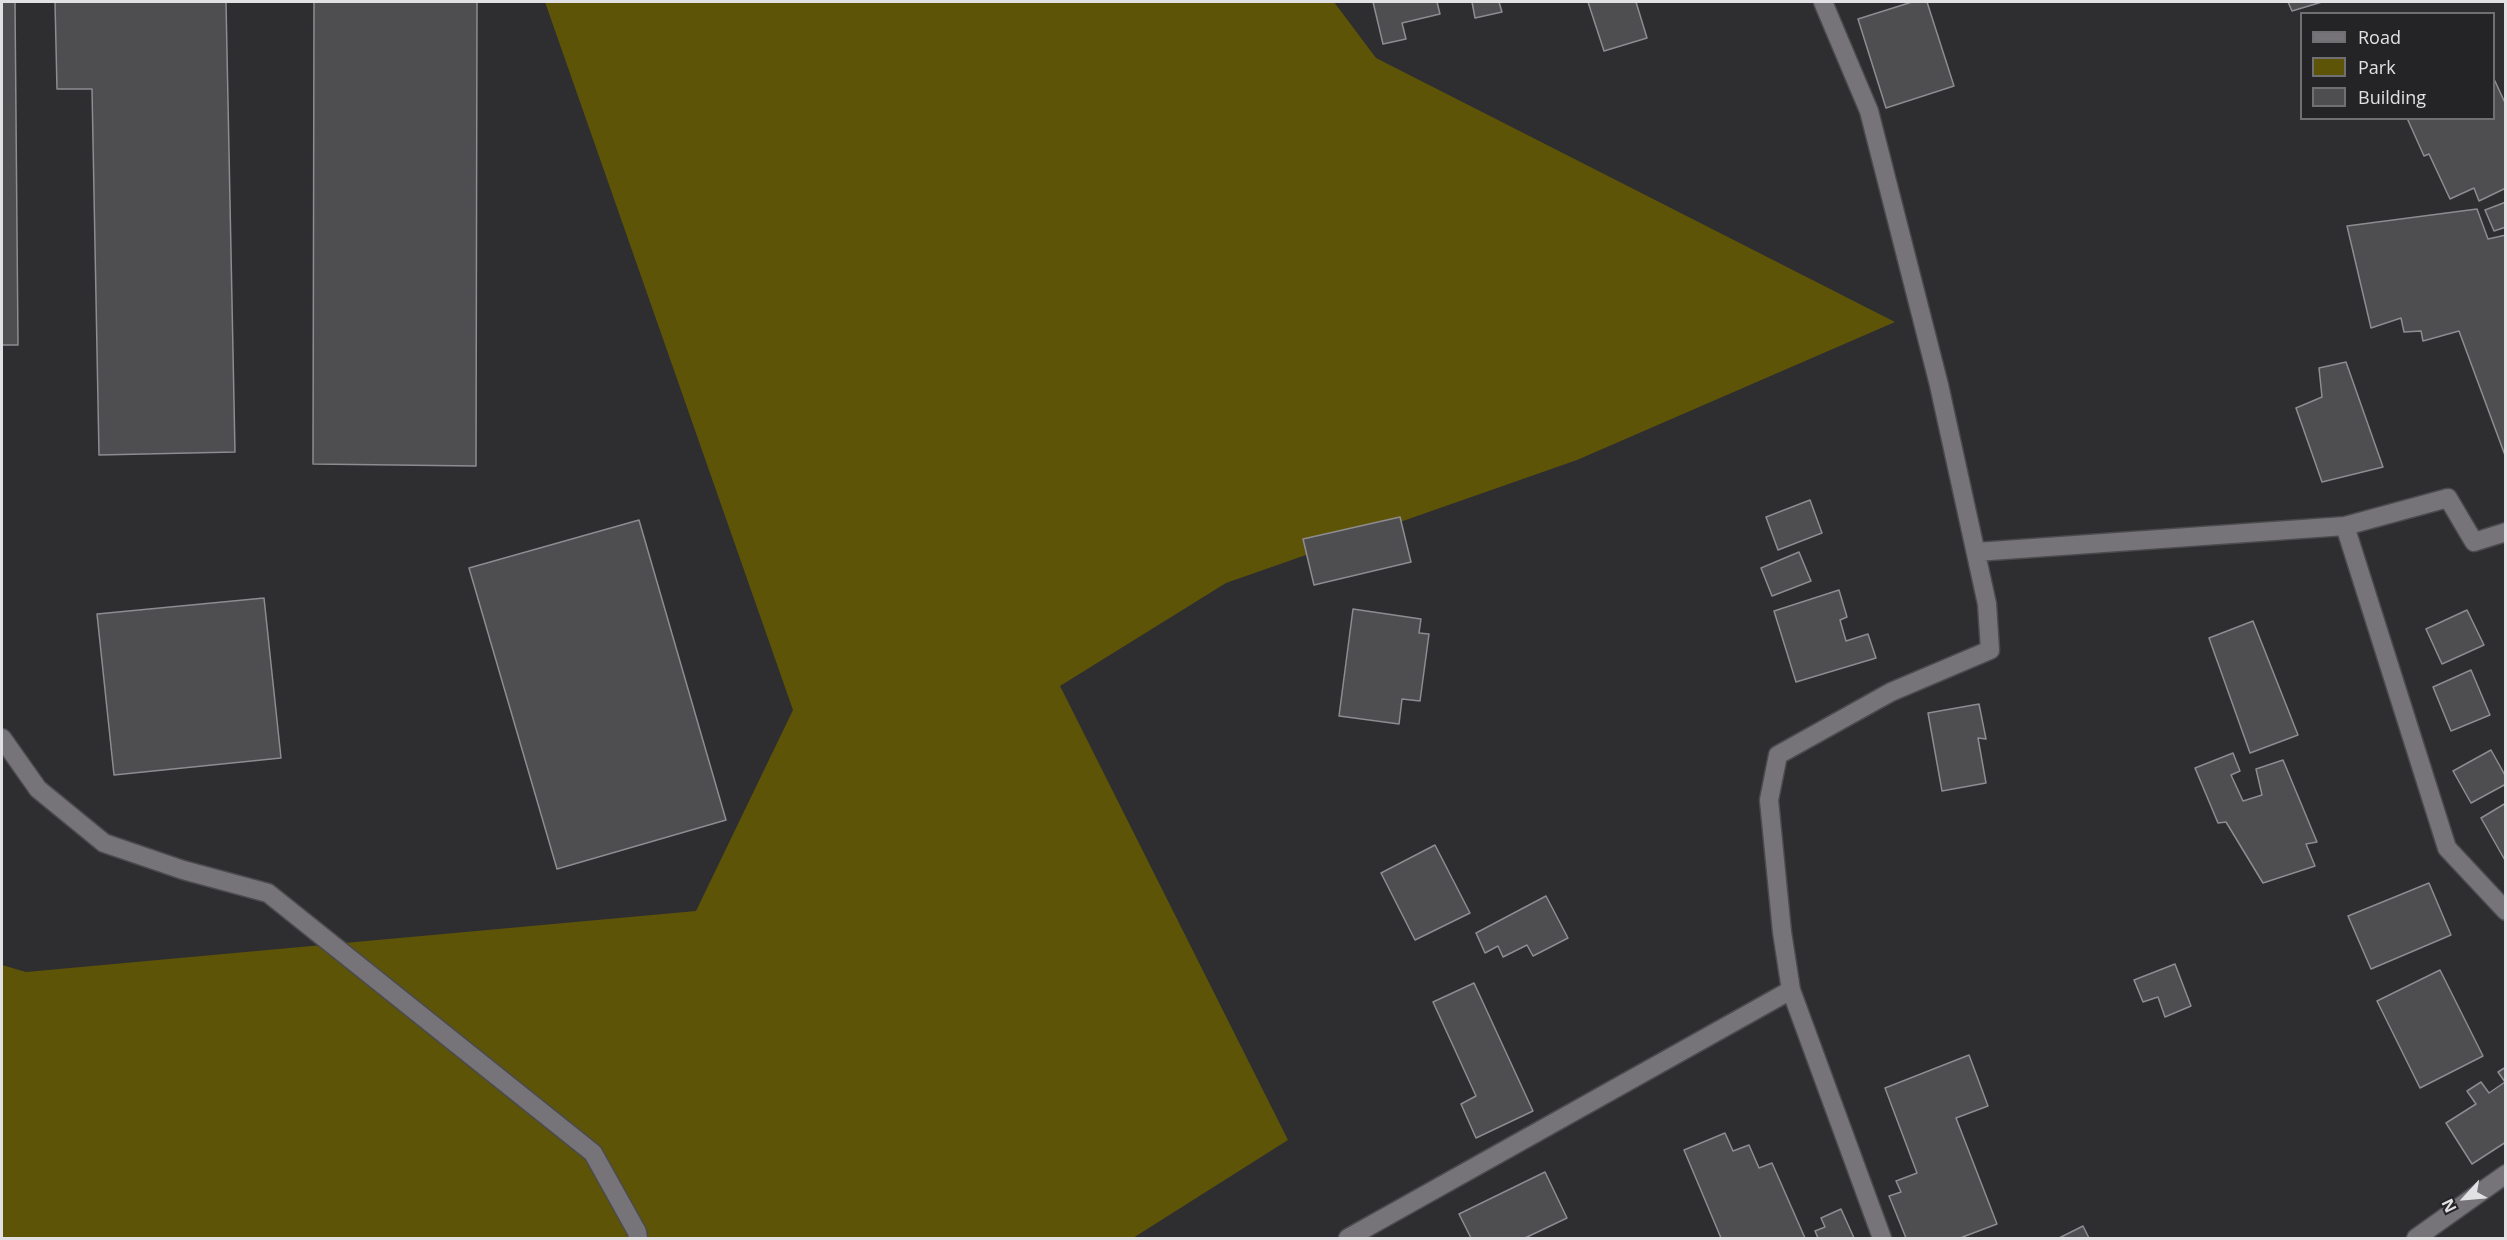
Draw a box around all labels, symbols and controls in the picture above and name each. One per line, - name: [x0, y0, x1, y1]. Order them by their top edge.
- legend: [2300, 12, 2495, 120]
- text: Road: [2358, 25, 2401, 49]
- text: Park: [2358, 55, 2396, 79]
- text: Building: [2358, 85, 2426, 109]
- north arrow: [2435, 1168, 2495, 1228]
- text: N: [2436, 1195, 2462, 1217]

